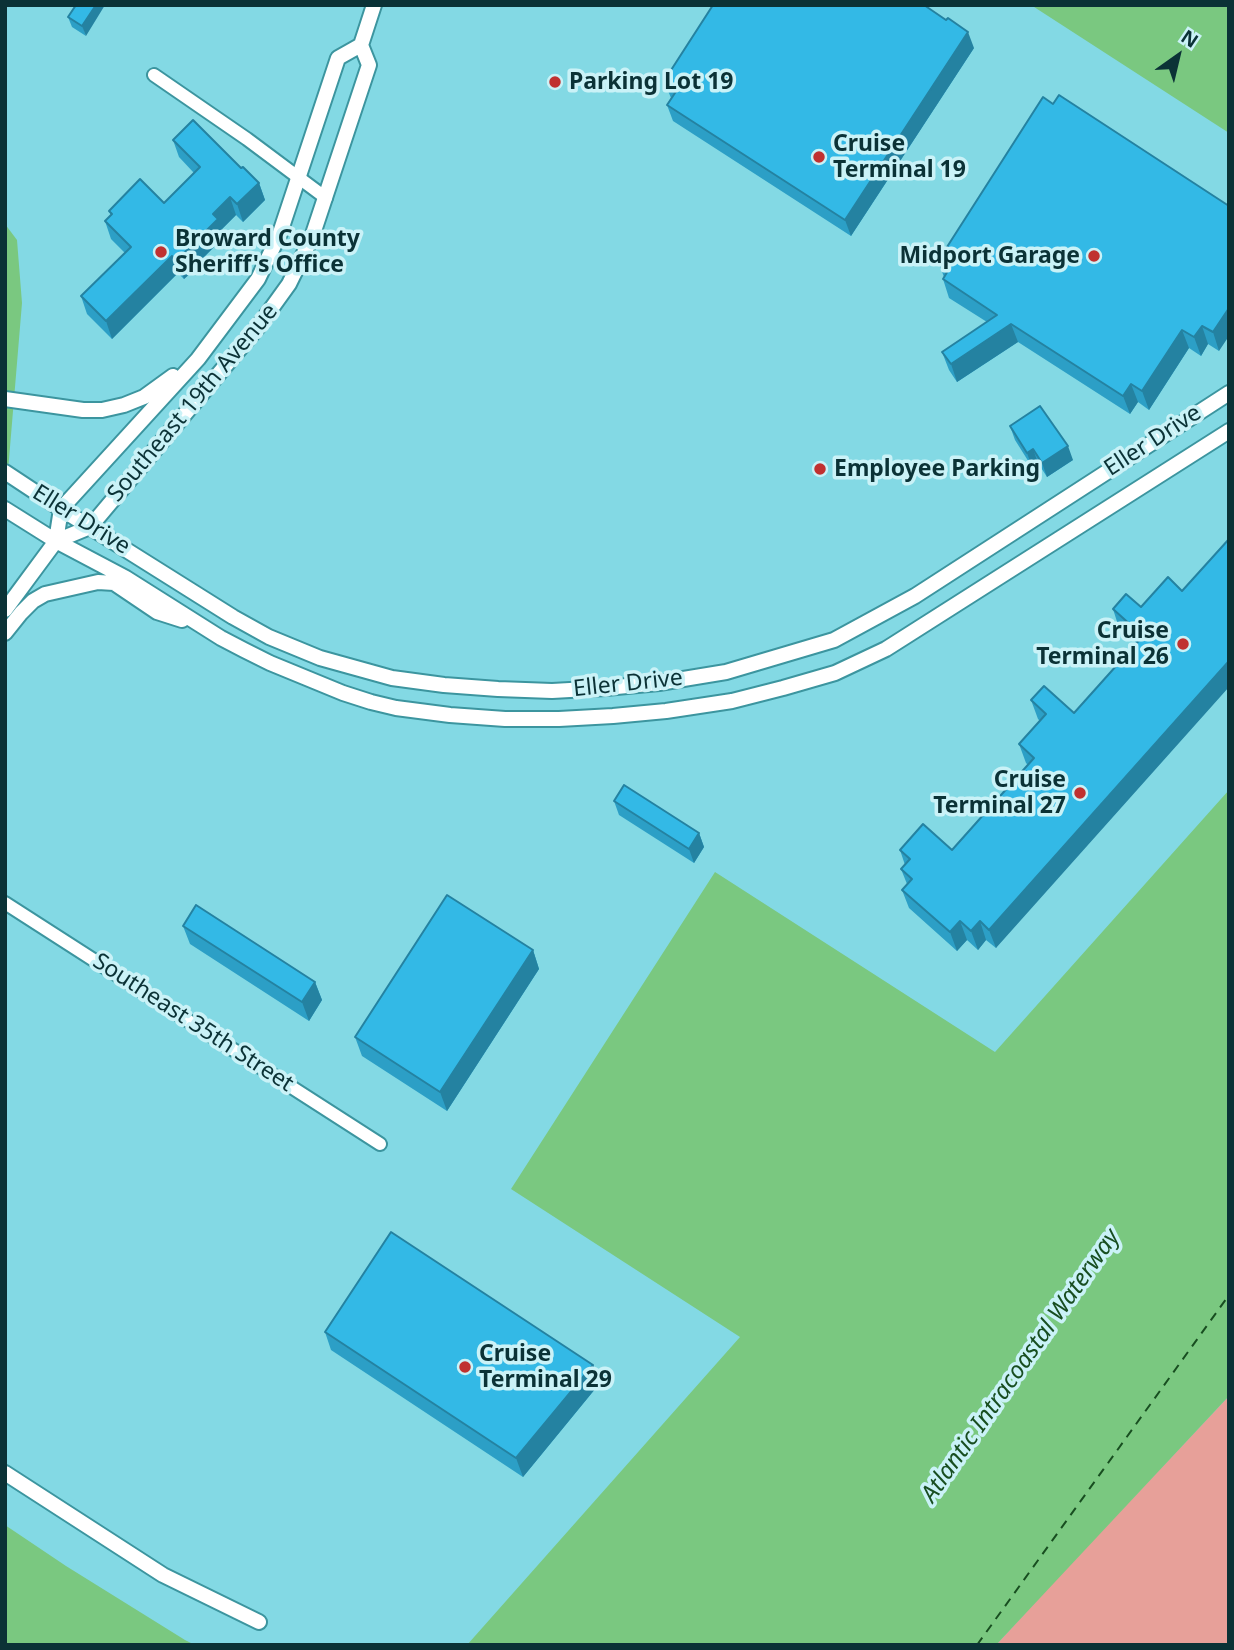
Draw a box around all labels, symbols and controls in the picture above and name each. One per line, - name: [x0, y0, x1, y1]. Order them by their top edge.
- north arrow: [1143, 21, 1213, 91]
- text: N: [1176, 23, 1203, 54]
- place label: Parking Lot 19: [569, 68, 733, 96]
- marker: Parking Lot 19: [547, 74, 563, 90]
- place label: Cruise Terminal 19: [833, 130, 966, 184]
- marker: Cruise Terminal 19: [811, 149, 827, 165]
- place label: Broward County Sheriff's Office: [175, 225, 360, 279]
- place label: Midport Garage: [899, 242, 1080, 270]
- marker: Broward County Sheriff's Office: [153, 244, 169, 260]
- marker: Midport Garage: [1086, 248, 1102, 264]
- street label: Southeast 19th Avenue: [102, 298, 284, 508]
- street label: Eller Drive: [1099, 399, 1207, 483]
- place label: Employee Parking: [834, 455, 1040, 483]
- marker: Employee Parking: [812, 461, 828, 477]
- street label: Eller Drive: [27, 479, 135, 561]
- place label: Cruise Terminal 26: [1036, 617, 1169, 671]
- marker: Cruise Terminal 26: [1175, 636, 1191, 652]
- street label: Eller Drive: [572, 665, 684, 703]
- place label: Cruise Terminal 27: [933, 766, 1066, 820]
- marker: Cruise Terminal 27: [1072, 785, 1088, 801]
- street label: Southeast 35th Street: [88, 948, 298, 1098]
- water label: Atlantic Intracoastal Waterway: [916, 1224, 1126, 1508]
- place label: Cruise Terminal 29: [479, 1340, 612, 1394]
- marker: Cruise Terminal 29: [457, 1359, 473, 1375]

